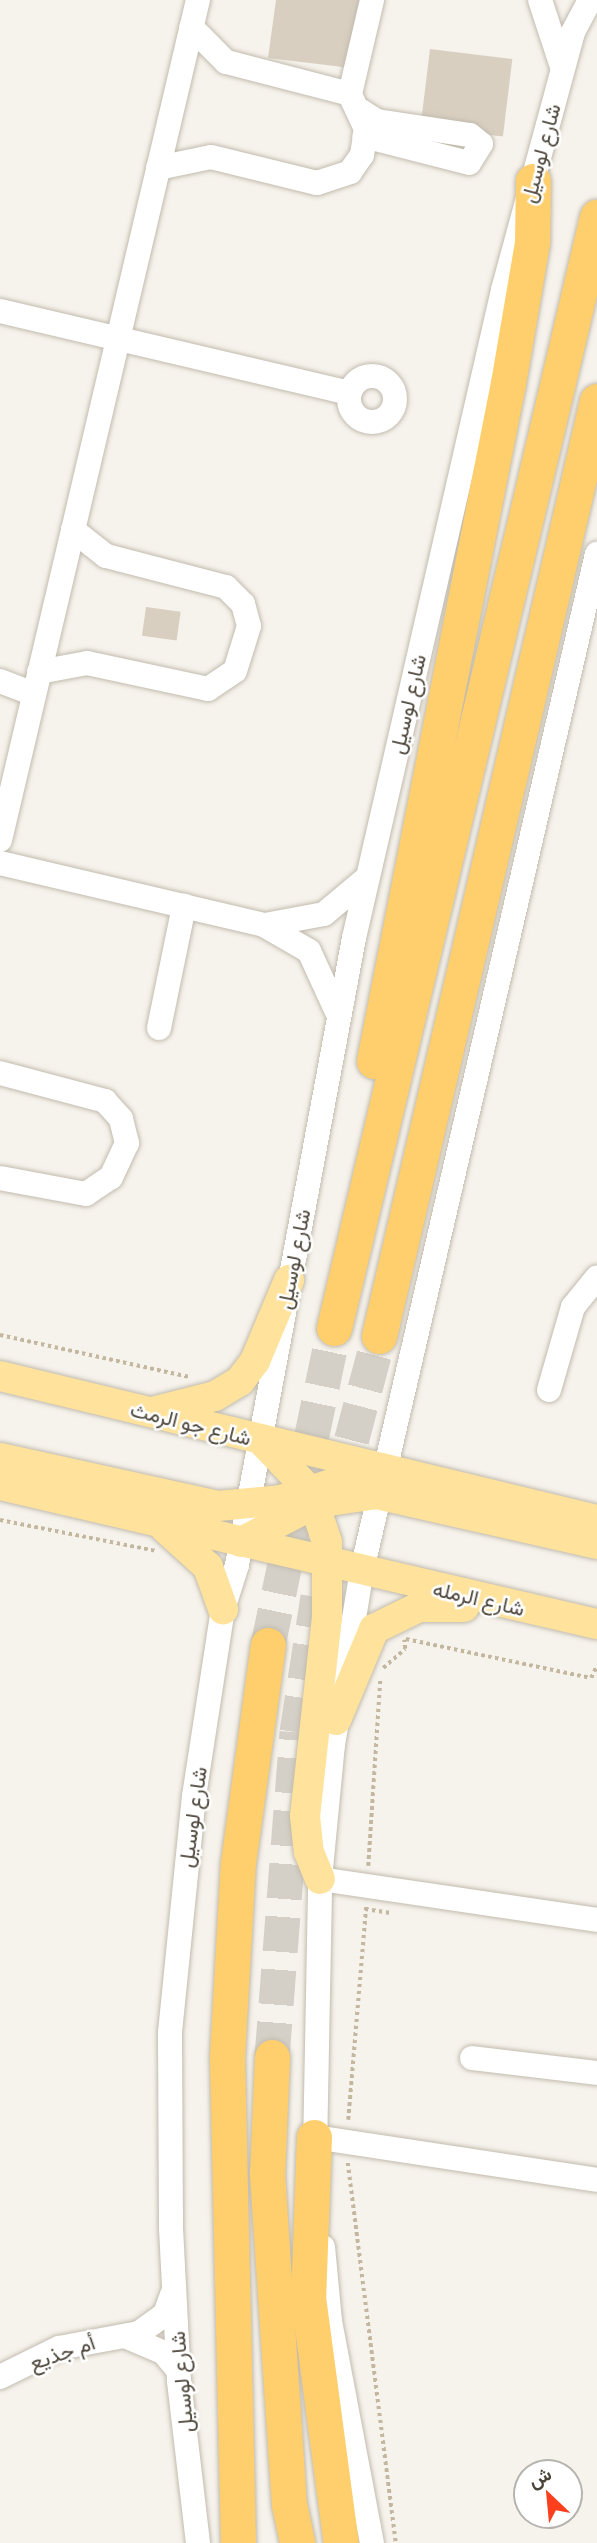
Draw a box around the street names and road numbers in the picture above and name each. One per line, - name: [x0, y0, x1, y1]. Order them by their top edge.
- street label: شارع لوسيل: [515, 101, 565, 205]
- street label: شارع لوسيل: [383, 652, 431, 756]
- street label: شارع لوسيل: [271, 1207, 315, 1311]
- street label: شارع جو الرمث: [128, 1396, 254, 1450]
- street label: شارع الرمله: [431, 1575, 527, 1621]
- street label: شارع لوسيل: [172, 1765, 212, 1869]
- street label: أم جذيع: [26, 2329, 98, 2375]
- street label: شارع لوسيل: [164, 2330, 198, 2434]

